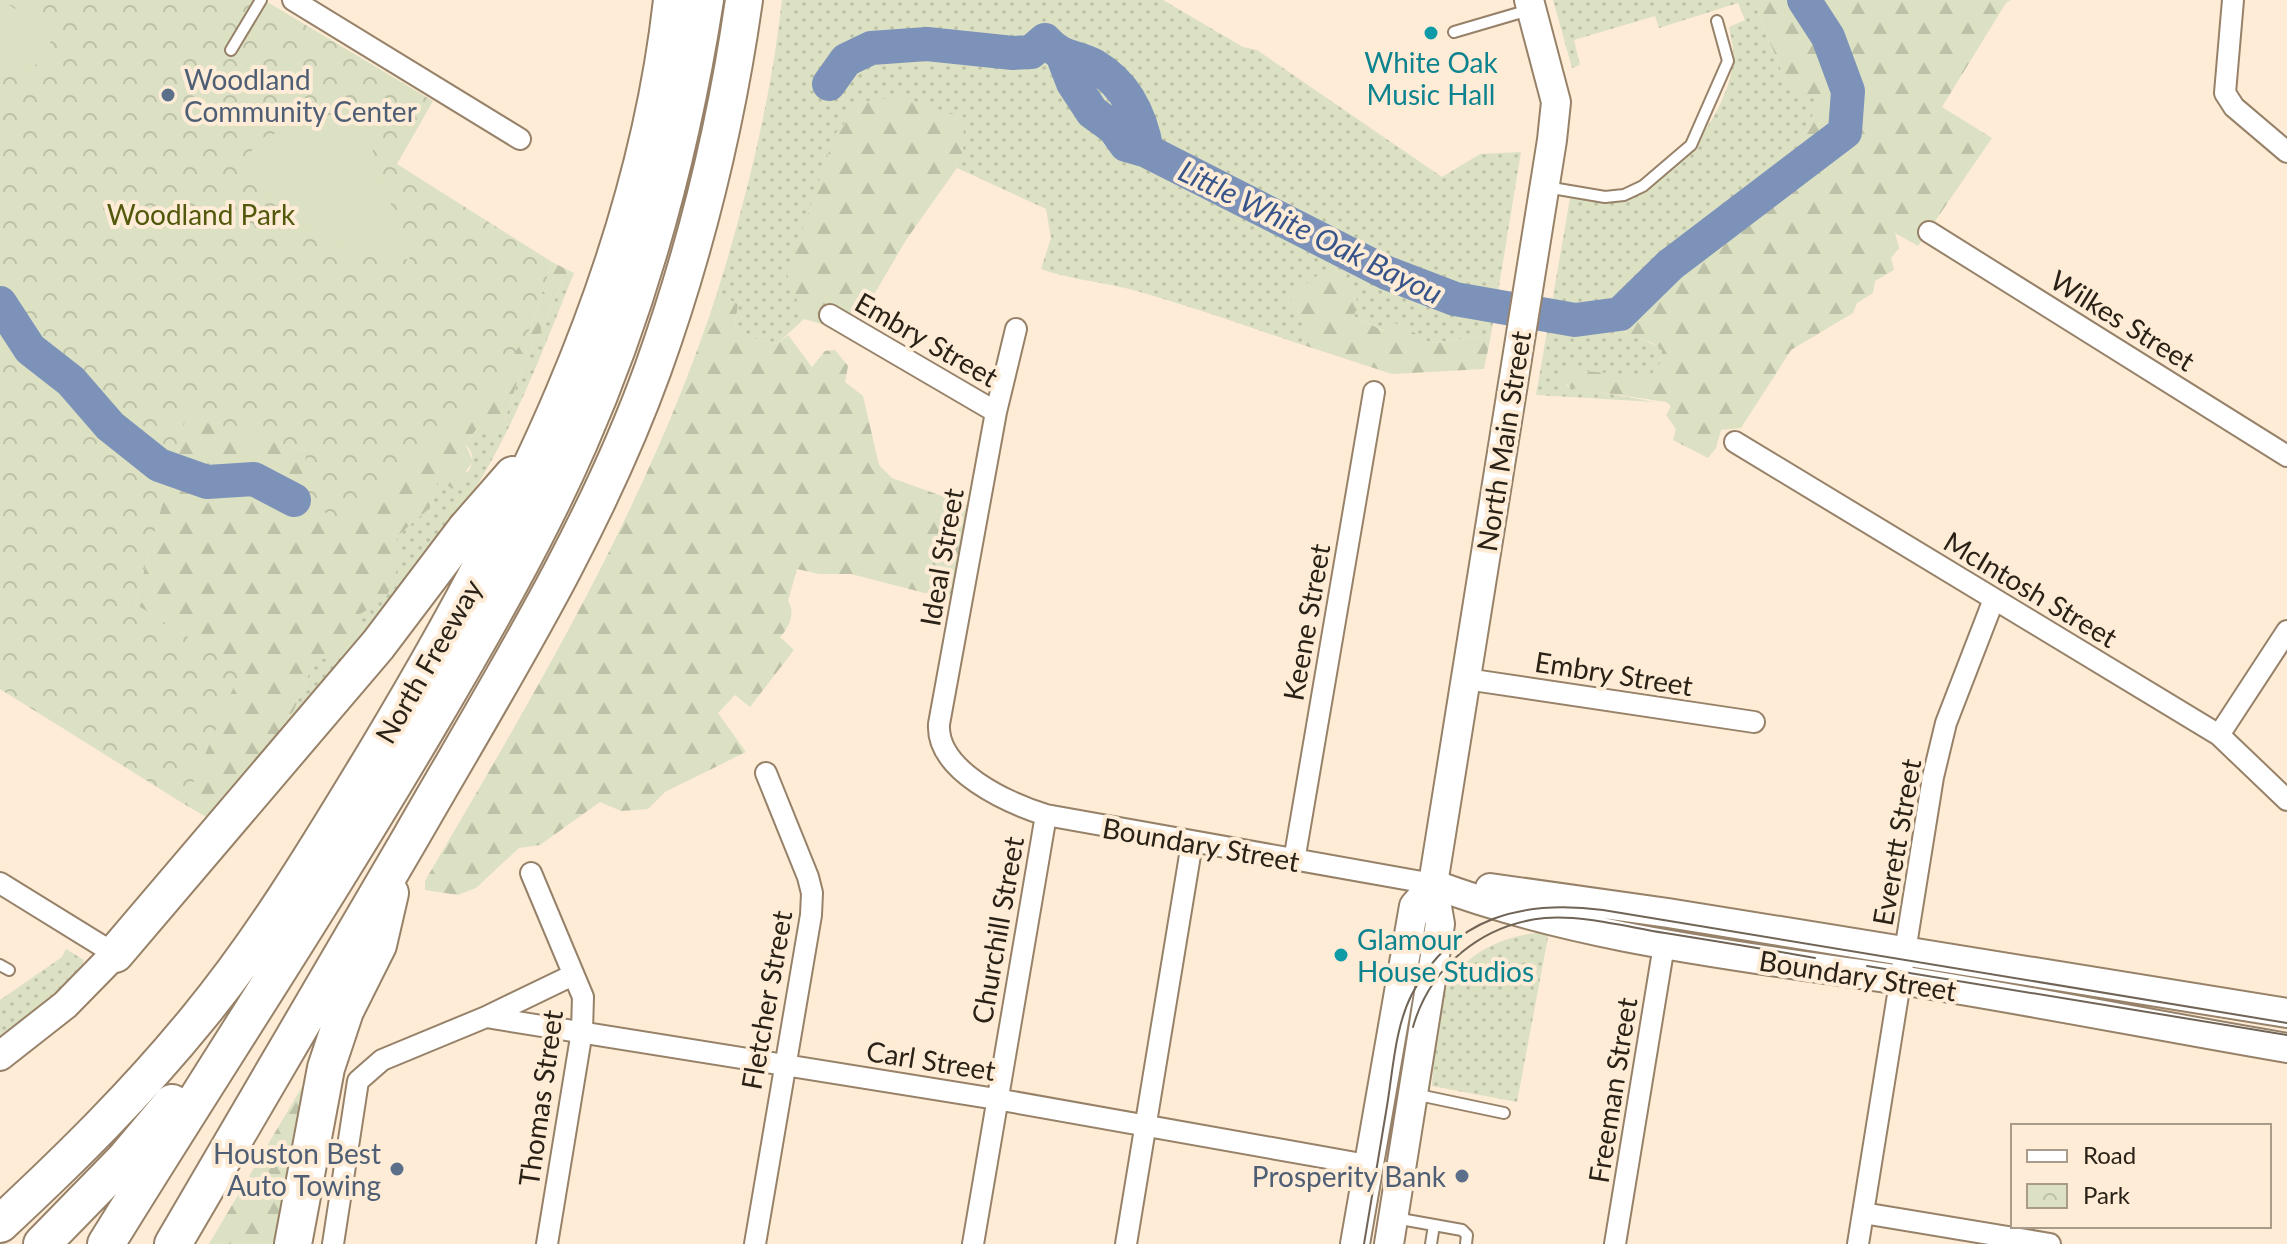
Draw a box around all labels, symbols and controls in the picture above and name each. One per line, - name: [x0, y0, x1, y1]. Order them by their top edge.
- marker: White Oak Music Hall: [1422, 24, 1440, 42]
- place label: White Oak Music Hall: [1364, 45, 1498, 111]
- place label: Woodland Community Center: [184, 62, 417, 128]
- marker: Woodland Community Center: [159, 86, 177, 104]
- water label: Little White Oak Bayou: [1173, 151, 1449, 311]
- park label: Woodland Park: [107, 197, 296, 231]
- street label: Wilkes Street: [2045, 262, 2201, 378]
- street label: Embry Street: [850, 284, 1004, 394]
- street label: North Main Street: [1469, 328, 1537, 554]
- street label: Ideal Street: [912, 485, 970, 629]
- street label: McIntosh Street: [1938, 524, 2124, 654]
- street label: Keene Street: [1276, 541, 1336, 703]
- street label: North Freeway: [367, 573, 489, 749]
- street label: Embry Street: [1533, 644, 1695, 702]
- street label: Everett Street: [1865, 756, 1927, 928]
- street label: Boundary Street: [1100, 810, 1302, 878]
- street label: Churchill Street: [964, 834, 1030, 1026]
- street label: Fletcher Street: [734, 908, 798, 1092]
- place label: Glamour House Studios: [1357, 922, 1534, 988]
- street label: Boundary Street: [1757, 943, 1959, 1007]
- marker: Glamour House Studios: [1332, 946, 1350, 964]
- street label: Freeman Street: [1581, 995, 1643, 1185]
- street label: Thomas Street: [511, 1008, 569, 1188]
- street label: Carl Street: [864, 1033, 998, 1087]
- legend: [2011, 1124, 2271, 1228]
- place label: Houston Best Auto Towing: [213, 1136, 381, 1202]
- text: Road: [2083, 1140, 2136, 1169]
- place label: Prosperity Bank: [1252, 1159, 1447, 1193]
- marker: Houston Best Auto Towing: [388, 1160, 406, 1178]
- marker: Prosperity Bank: [1453, 1167, 1471, 1185]
- text: Park: [2083, 1180, 2131, 1209]

